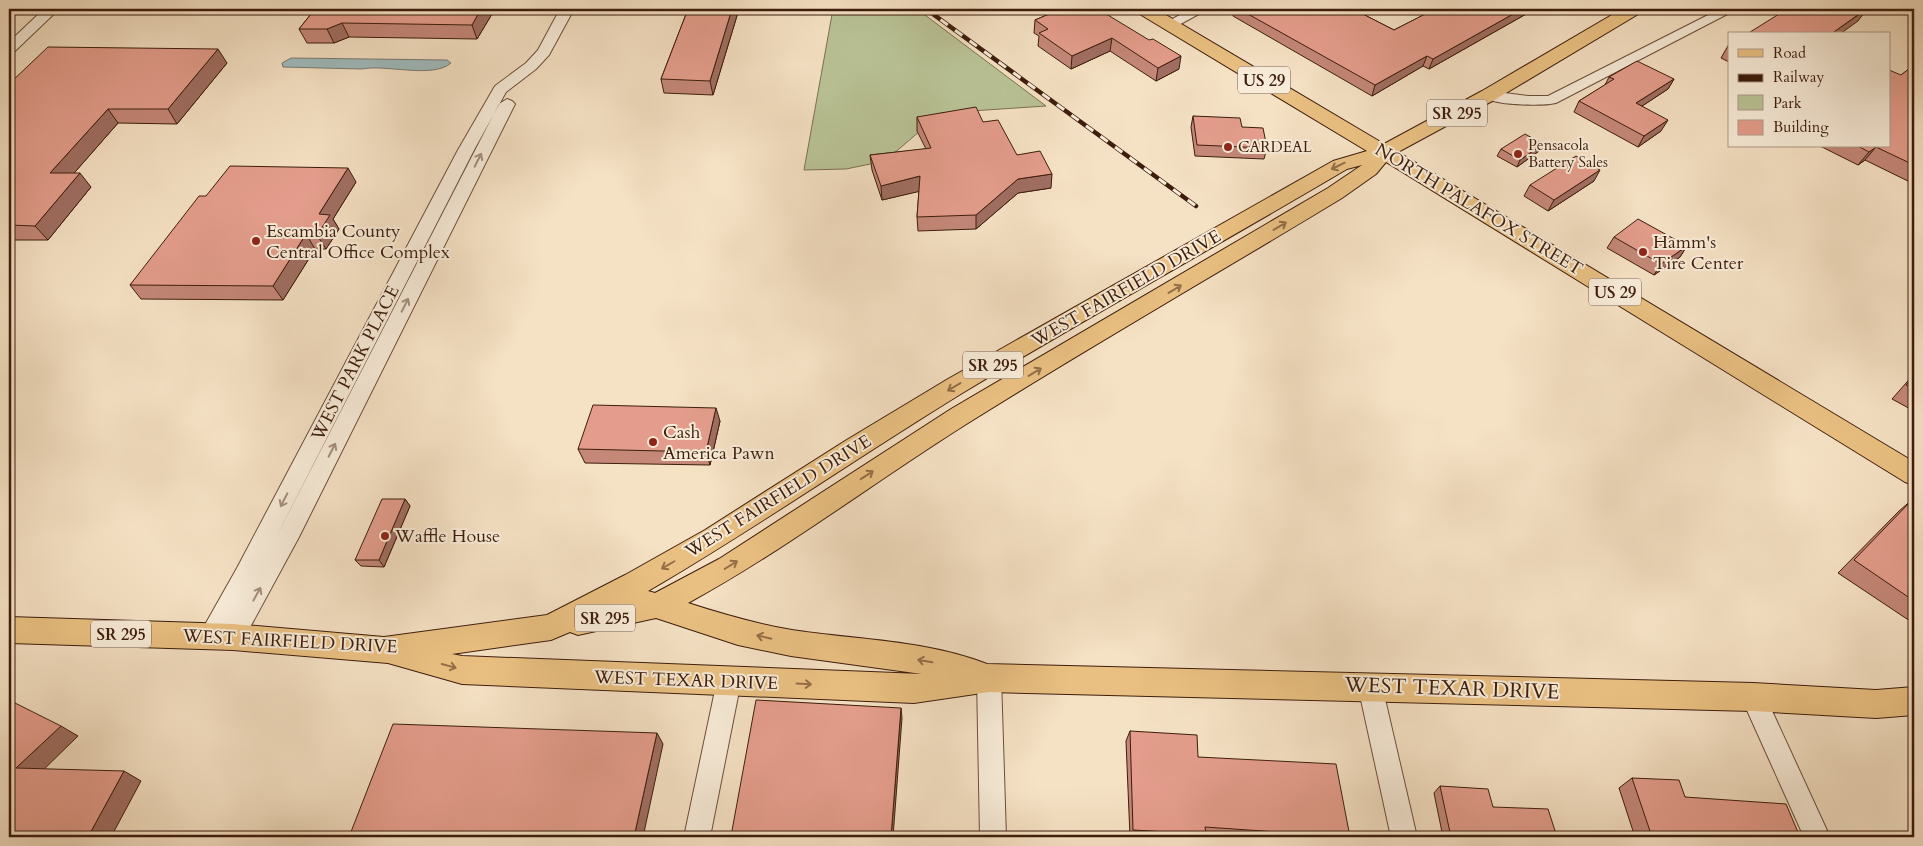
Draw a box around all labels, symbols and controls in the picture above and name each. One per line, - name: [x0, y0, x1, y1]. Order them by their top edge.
- legend: [1728, 32, 1890, 148]
- text: Road: [1773, 43, 1806, 63]
- road number: US 29: [1238, 66, 1290, 94]
- text: Railway: [1773, 67, 1824, 87]
- text: Park: [1773, 93, 1802, 113]
- road number: SR 295: [1427, 100, 1487, 126]
- text: Building: [1773, 117, 1829, 137]
- place label: Pensacola Battery Sales: [1528, 135, 1608, 172]
- place label: CARDEAL: [1238, 137, 1313, 157]
- street label: NORTH PALAFOX STREET: [1370, 137, 1587, 282]
- marker: CARDEAL: [1222, 141, 1234, 153]
- marker: Pensacola Battery Sales: [1512, 148, 1524, 160]
- one-way arrow: [473, 152, 483, 167]
- one-way arrow: [1331, 162, 1346, 172]
- place label: Escambia County Central Office Complex: [266, 219, 450, 265]
- one-way arrow: [1272, 221, 1286, 231]
- street label: WEST FAIRFIELD DRIVE: [1026, 224, 1226, 354]
- place label: Hamm's Tire Center: [1653, 230, 1744, 276]
- marker: Escambia County Central Office Complex: [250, 235, 262, 247]
- marker: Hamm's Tire Center: [1637, 246, 1649, 258]
- road number: US 29: [1589, 278, 1641, 306]
- street label: WEST PARK PLACE: [305, 281, 405, 446]
- one-way arrow: [1167, 284, 1181, 294]
- one-way arrow: [400, 297, 410, 312]
- road number: SR 295: [963, 352, 1023, 378]
- one-way arrow: [1028, 367, 1042, 377]
- one-way arrow: [948, 382, 962, 392]
- place label: Cash America Pawn: [663, 420, 776, 466]
- street label: WEST FAIRFIELD DRIVE: [680, 429, 876, 565]
- marker: Cash America Pawn: [647, 436, 659, 448]
- one-way arrow: [328, 443, 337, 458]
- one-way arrow: [859, 470, 873, 480]
- one-way arrow: [279, 492, 288, 507]
- place label: Waffle House: [394, 524, 500, 549]
- marker: Waffle House: [379, 530, 391, 542]
- one-way arrow: [724, 560, 738, 570]
- one-way arrow: [661, 561, 675, 571]
- one-way arrow: [252, 587, 262, 602]
- road number: SR 295: [575, 604, 635, 632]
- road number: SR 295: [91, 620, 151, 648]
- street label: WEST FAIRFIELD DRIVE: [181, 623, 398, 660]
- one-way arrow: [757, 632, 773, 641]
- one-way arrow: [917, 656, 933, 666]
- one-way arrow: [440, 662, 456, 672]
- street label: WEST TEXAR DRIVE: [593, 665, 778, 696]
- street label: WEST TEXAR DRIVE: [1343, 670, 1560, 707]
- one-way arrow: [795, 679, 811, 689]

